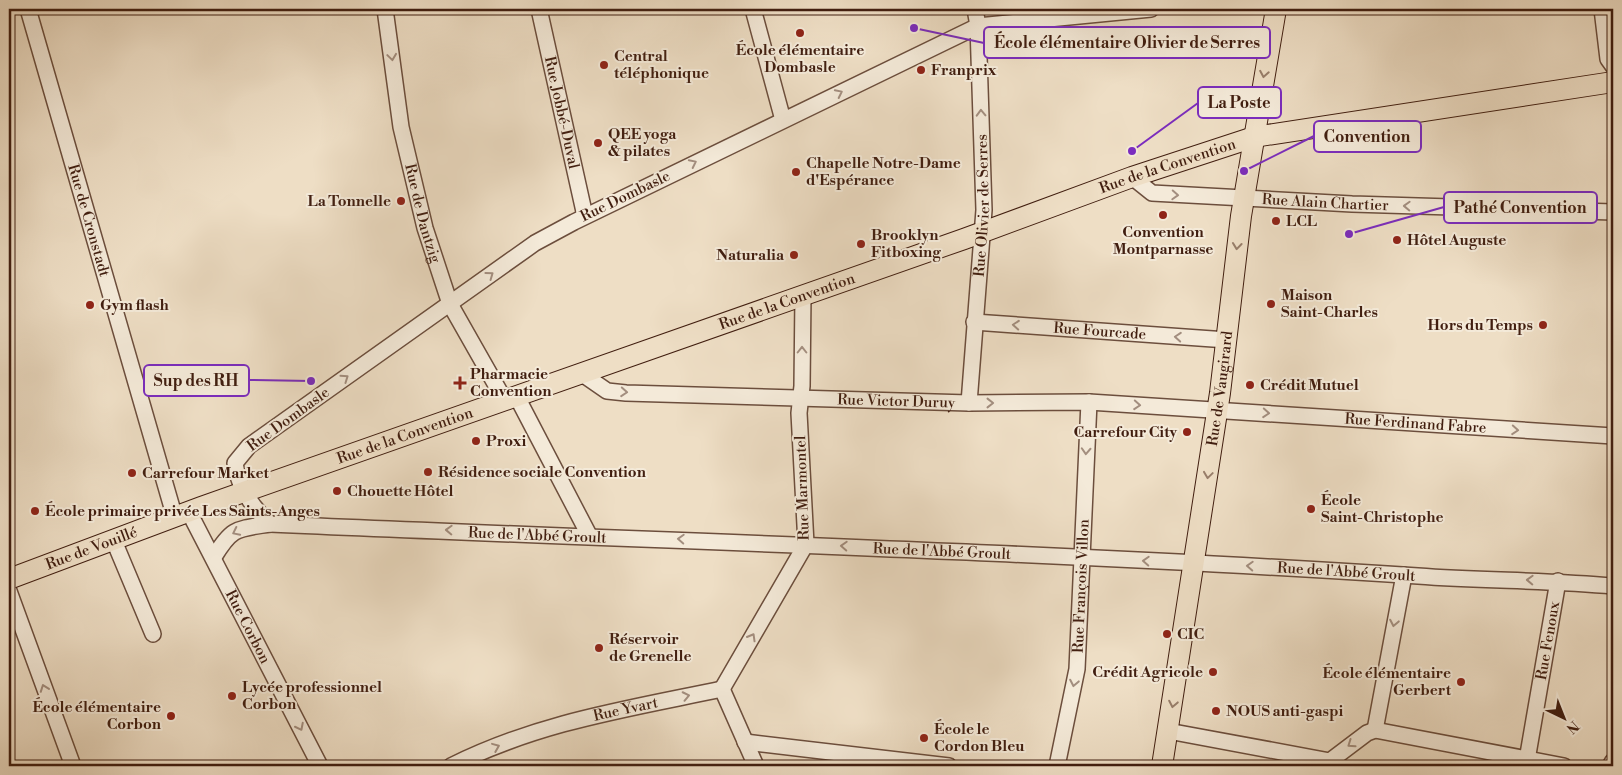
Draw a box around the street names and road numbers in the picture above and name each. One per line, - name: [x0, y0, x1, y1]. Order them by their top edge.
- street label: Rue Jobbé-Duval: [540, 54, 583, 171]
- street label: Rue Olivier de Serres: [970, 134, 994, 278]
- street label: Rue de la Convention: [1097, 135, 1238, 198]
- street label: Rue de Cronstadt: [63, 162, 114, 280]
- street label: Rue de Dantzig: [400, 162, 445, 266]
- street label: Rue Dombasle: [577, 167, 673, 226]
- street label: Rue Alain Chartier: [1261, 190, 1389, 215]
- street label: Rue de la Convention: [716, 269, 858, 334]
- street label: Rue Fourcade: [1053, 319, 1147, 344]
- street label: Rue de Vaugirard: [1203, 329, 1237, 447]
- street label: Rue Dombasle: [243, 383, 333, 456]
- street label: Rue Victor Duruy: [837, 390, 956, 413]
- street label: Rue de la Convention: [334, 403, 476, 469]
- street label: Rue Ferdinand Fabre: [1344, 410, 1487, 438]
- street label: Rue Marmontel: [791, 435, 814, 541]
- street label: Rue François Villon: [1069, 519, 1094, 654]
- street label: Rue de Vouillé: [43, 523, 140, 574]
- street label: Rue de l'Abbé Groult: [468, 523, 607, 548]
- street label: Rue de l'Abbé Groult: [872, 539, 1012, 564]
- street label: Rue de l'Abbé Groult: [1277, 558, 1417, 586]
- street label: Rue Corbon: [221, 587, 275, 667]
- street label: Rue Fenoux: [1532, 600, 1564, 682]
- street label: Rue Yvart: [591, 693, 660, 726]

